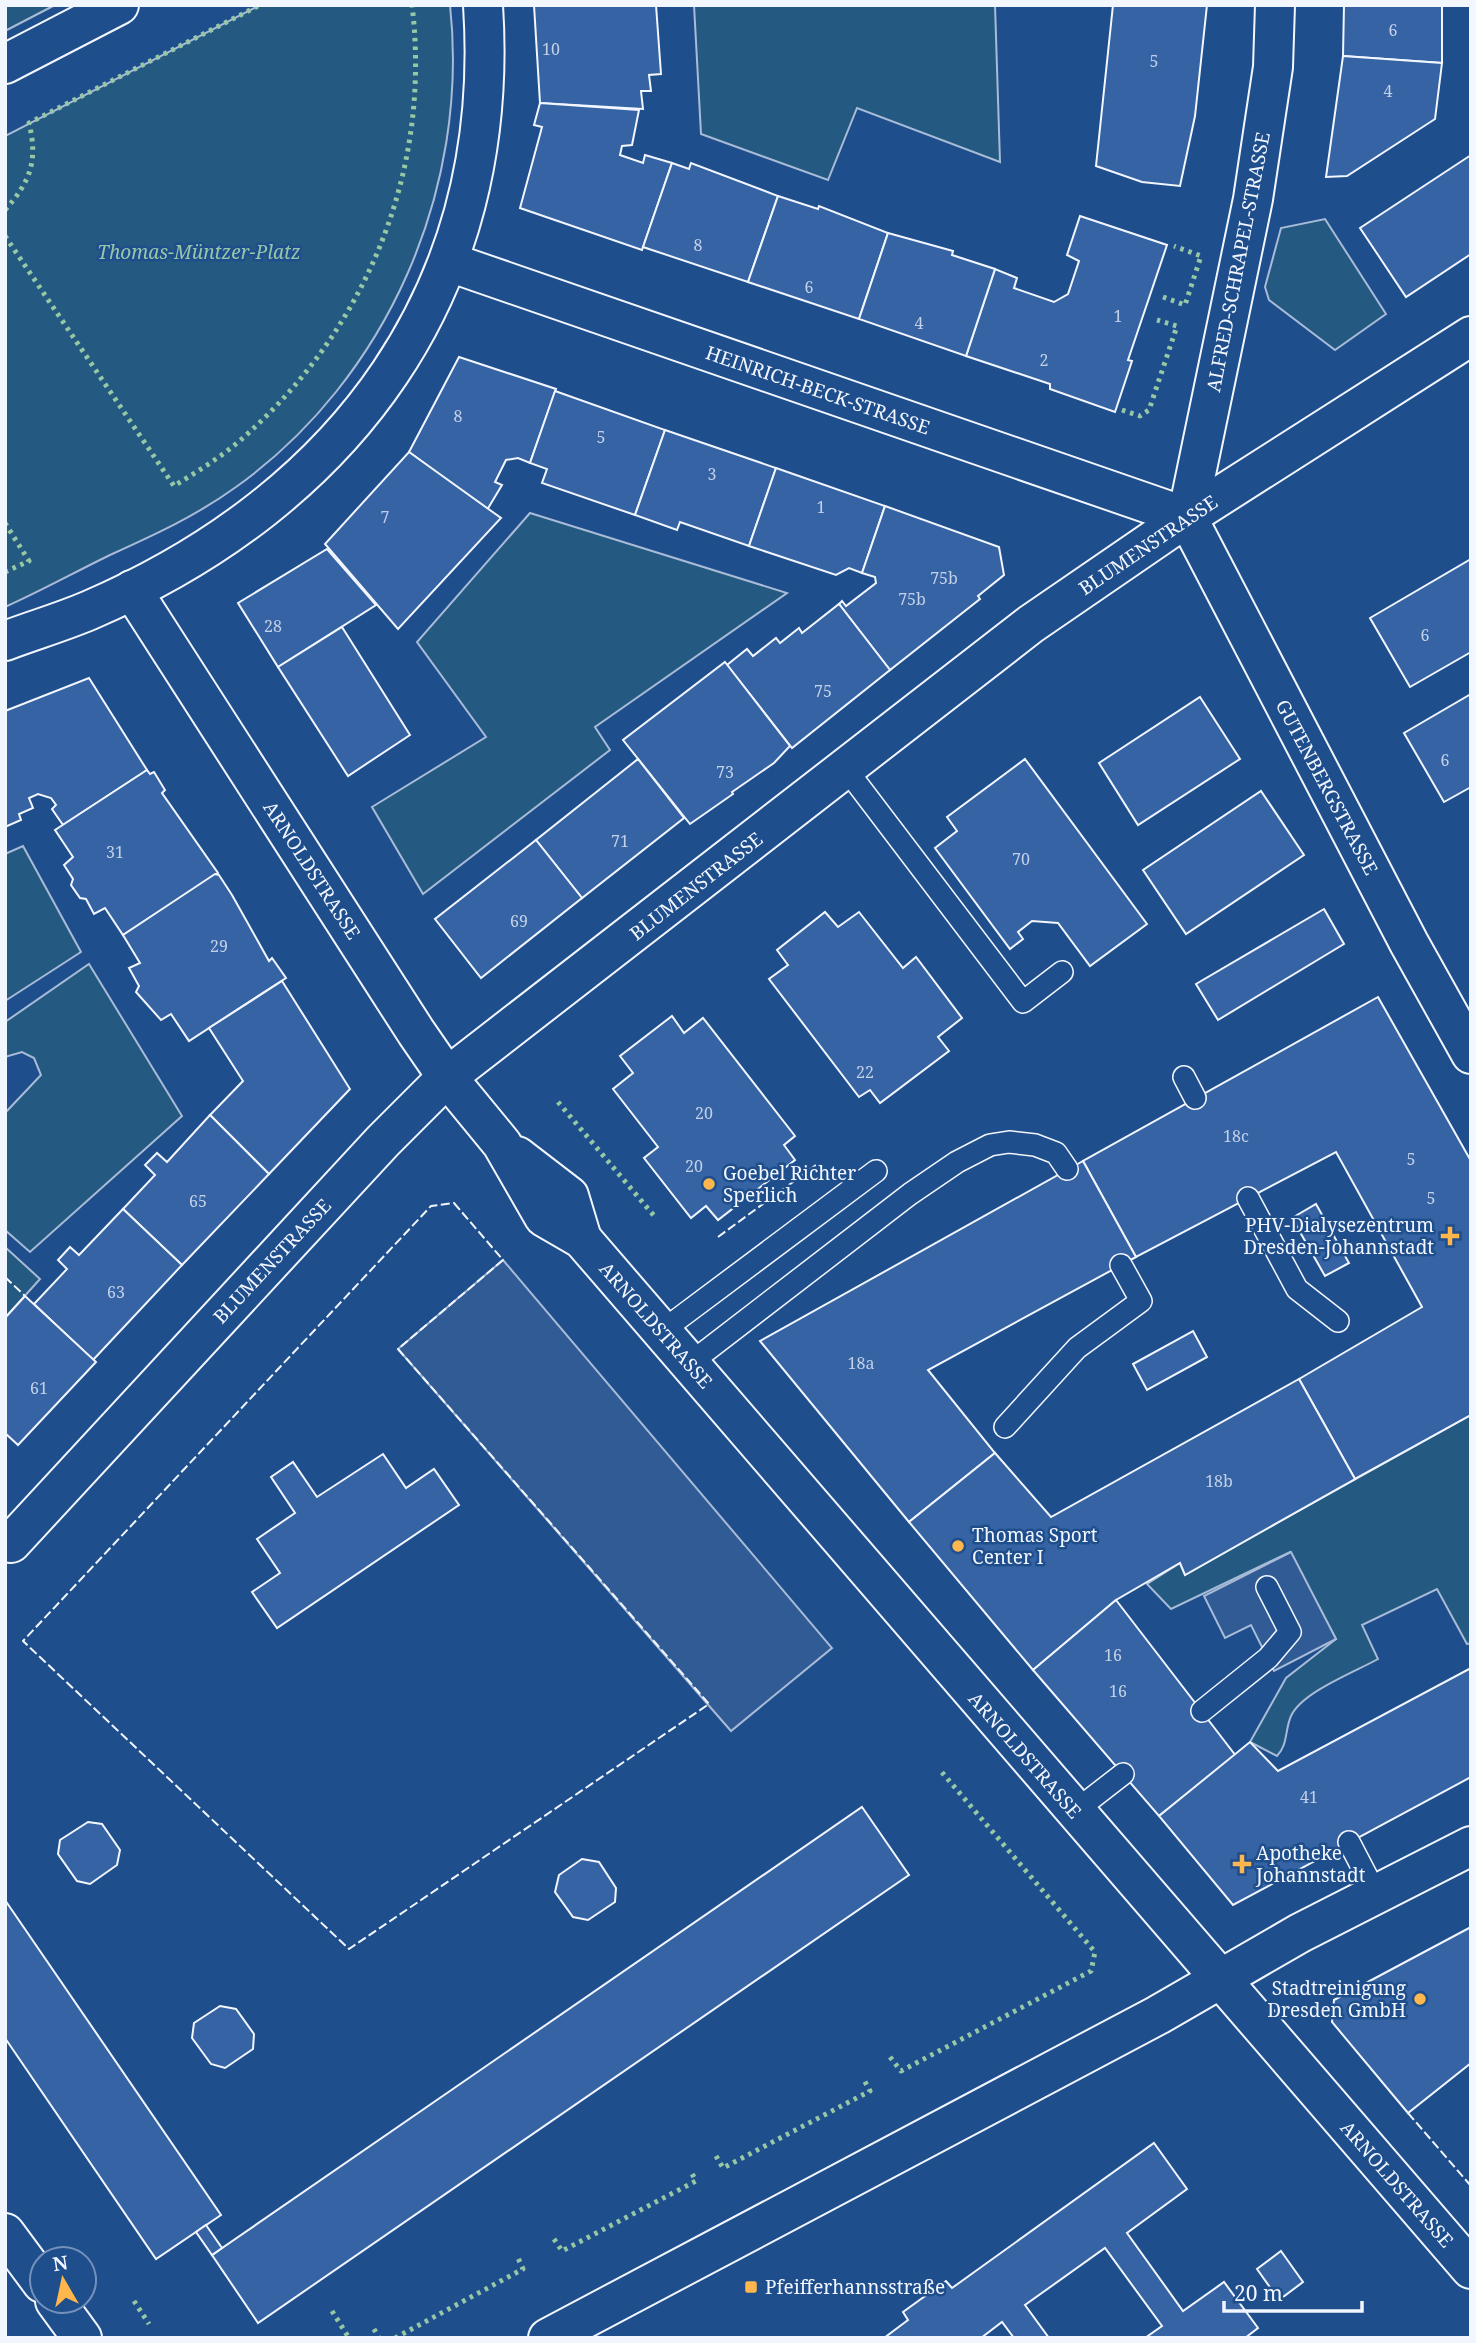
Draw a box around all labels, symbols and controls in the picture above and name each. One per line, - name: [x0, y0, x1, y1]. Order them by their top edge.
- house number: 6: [1389, 19, 1398, 41]
- house number: 10: [542, 38, 560, 60]
- house number: 5: [1150, 50, 1158, 72]
- house number: 4: [1384, 80, 1393, 102]
- street label: ALFRED-SCHRAPEL-STRASSE: [1200, 130, 1276, 394]
- house number: 8: [694, 234, 703, 256]
- park label: Thomas-Müntzer-Platz: [97, 239, 301, 265]
- house number: 6: [805, 276, 814, 298]
- house number: 1: [1114, 305, 1122, 327]
- house number: 4: [915, 312, 924, 334]
- street label: HEINRICH-BECK-STRASSE: [702, 339, 934, 441]
- house number: 2: [1040, 349, 1048, 371]
- house number: 8: [454, 405, 463, 427]
- house number: 5: [597, 426, 605, 448]
- house number: 3: [708, 463, 717, 485]
- street label: BLUMENSTRASSE: [1074, 489, 1223, 601]
- house number: 1: [817, 496, 825, 518]
- house number: 7: [381, 506, 390, 528]
- house number: 75b: [930, 567, 958, 589]
- house number: 75b: [898, 588, 926, 610]
- house number: 28: [264, 615, 282, 637]
- house number: 6: [1421, 624, 1430, 646]
- house number: 75: [814, 680, 832, 702]
- street label: GUTENBERGSTRASSE: [1270, 695, 1384, 879]
- house number: 6: [1441, 749, 1450, 771]
- house number: 73: [716, 761, 734, 783]
- street label: ARNOLDSTRASSE: [258, 796, 367, 944]
- street label: BLUMENSTRASSE: [624, 826, 768, 946]
- house number: 71: [611, 830, 629, 852]
- house number: 31: [106, 841, 124, 863]
- house number: 70: [1012, 848, 1030, 870]
- house number: 69: [510, 910, 528, 932]
- house number: 29: [210, 935, 228, 957]
- house number: 22: [856, 1061, 874, 1083]
- house number: 20: [695, 1102, 713, 1124]
- house number: 18c: [1223, 1125, 1249, 1147]
- house number: 5: [1407, 1148, 1415, 1170]
- house number: 20: [685, 1155, 703, 1177]
- place label: Goebel Richter Sperlich: [723, 1160, 856, 1208]
- marker: Goebel Richter Sperlich: [701, 1176, 717, 1192]
- house number: 5: [1427, 1187, 1435, 1209]
- house number: 65: [189, 1190, 207, 1212]
- street label: BLUMENSTRASSE: [207, 1193, 337, 1329]
- place label: PHV-Dialysezentrum Dresden-Johannstadt: [1243, 1212, 1434, 1260]
- marker: PHV-Dialysezentrum Dresden-Johannstadt: [1440, 1226, 1460, 1246]
- street label: ARNOLDSTRASSE: [594, 1256, 718, 1394]
- house number: 63: [107, 1281, 125, 1303]
- house number: 18a: [848, 1352, 874, 1374]
- house number: 61: [30, 1377, 48, 1399]
- house number: 18b: [1205, 1470, 1233, 1492]
- place label: Thomas Sport Center I: [972, 1522, 1098, 1570]
- marker: Thomas Sport Center I: [950, 1538, 966, 1554]
- house number: 16: [1104, 1644, 1122, 1666]
- house number: 16: [1109, 1680, 1127, 1702]
- street label: ARNOLDSTRASSE: [963, 1686, 1087, 1824]
- house number: 41: [1300, 1786, 1318, 1808]
- place label: Apotheke Johannstadt: [1255, 1840, 1366, 1888]
- marker: Apotheke Johannstadt: [1234, 1856, 1250, 1872]
- place label: Stadtreinigung Dresden GmbH: [1267, 1975, 1406, 2023]
- marker: Stadtreinigung Dresden GmbH: [1412, 1991, 1428, 2007]
- street label: ARNOLDSTRASSE: [1335, 2115, 1459, 2253]
- north arrow: [28, 2245, 98, 2315]
- text: N: [51, 2249, 70, 2277]
- scale bar: [1224, 2270, 1362, 2314]
- place label: Pfeifferhannsstraße: [765, 2274, 945, 2300]
- marker: Pfeifferhannsstraße: [743, 2279, 759, 2295]
- text: 20 m: [1234, 2279, 1283, 2307]

